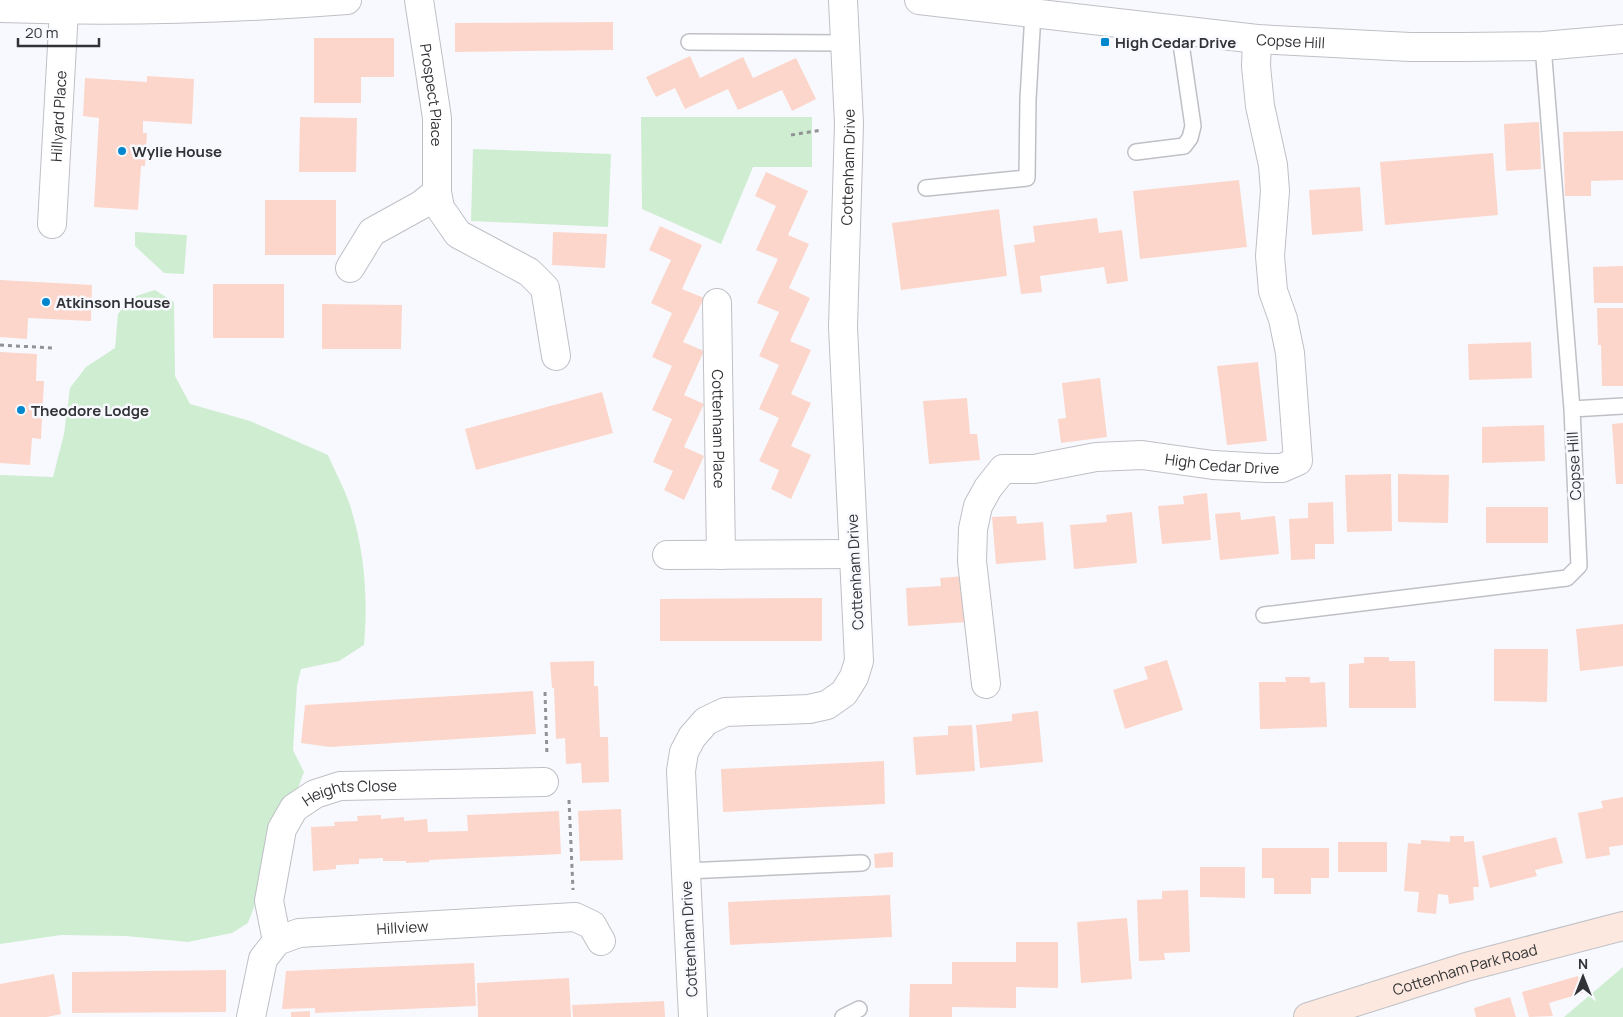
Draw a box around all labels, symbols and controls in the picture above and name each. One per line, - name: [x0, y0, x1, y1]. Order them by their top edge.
- scale bar: [18, 15, 99, 47]
- text: 20 m: [25, 22, 58, 43]
- street label: Copse Hill: [1256, 28, 1326, 53]
- place label: High Cedar Drive: [1115, 32, 1236, 53]
- marker: High Cedar Drive: [1099, 36, 1111, 48]
- street label: Prospect Place: [415, 42, 448, 147]
- street label: Hillyard Place: [45, 70, 71, 163]
- street label: Cottenham Drive: [836, 108, 860, 226]
- place label: Wylie House: [132, 141, 222, 162]
- marker: Wylie House: [116, 145, 128, 157]
- place label: Atkinson House: [56, 292, 170, 313]
- marker: Atkinson House: [40, 296, 52, 308]
- street label: Cottenham Place: [708, 369, 730, 489]
- place label: Theodore Lodge: [31, 400, 149, 421]
- marker: Theodore Lodge: [15, 404, 27, 416]
- street label: Copse Hill: [1562, 431, 1586, 501]
- street label: High Cedar Drive: [1164, 448, 1280, 479]
- street label: Cottenham Drive: [841, 513, 869, 631]
- street label: Heights Close: [298, 774, 397, 810]
- street label: Cottenham Drive: [675, 880, 703, 998]
- street label: Hillview: [376, 915, 429, 939]
- street label: Cottenham Park Road: [1390, 938, 1539, 1000]
- north arrow: [1558, 952, 1608, 1002]
- text: N: [1578, 954, 1588, 973]

